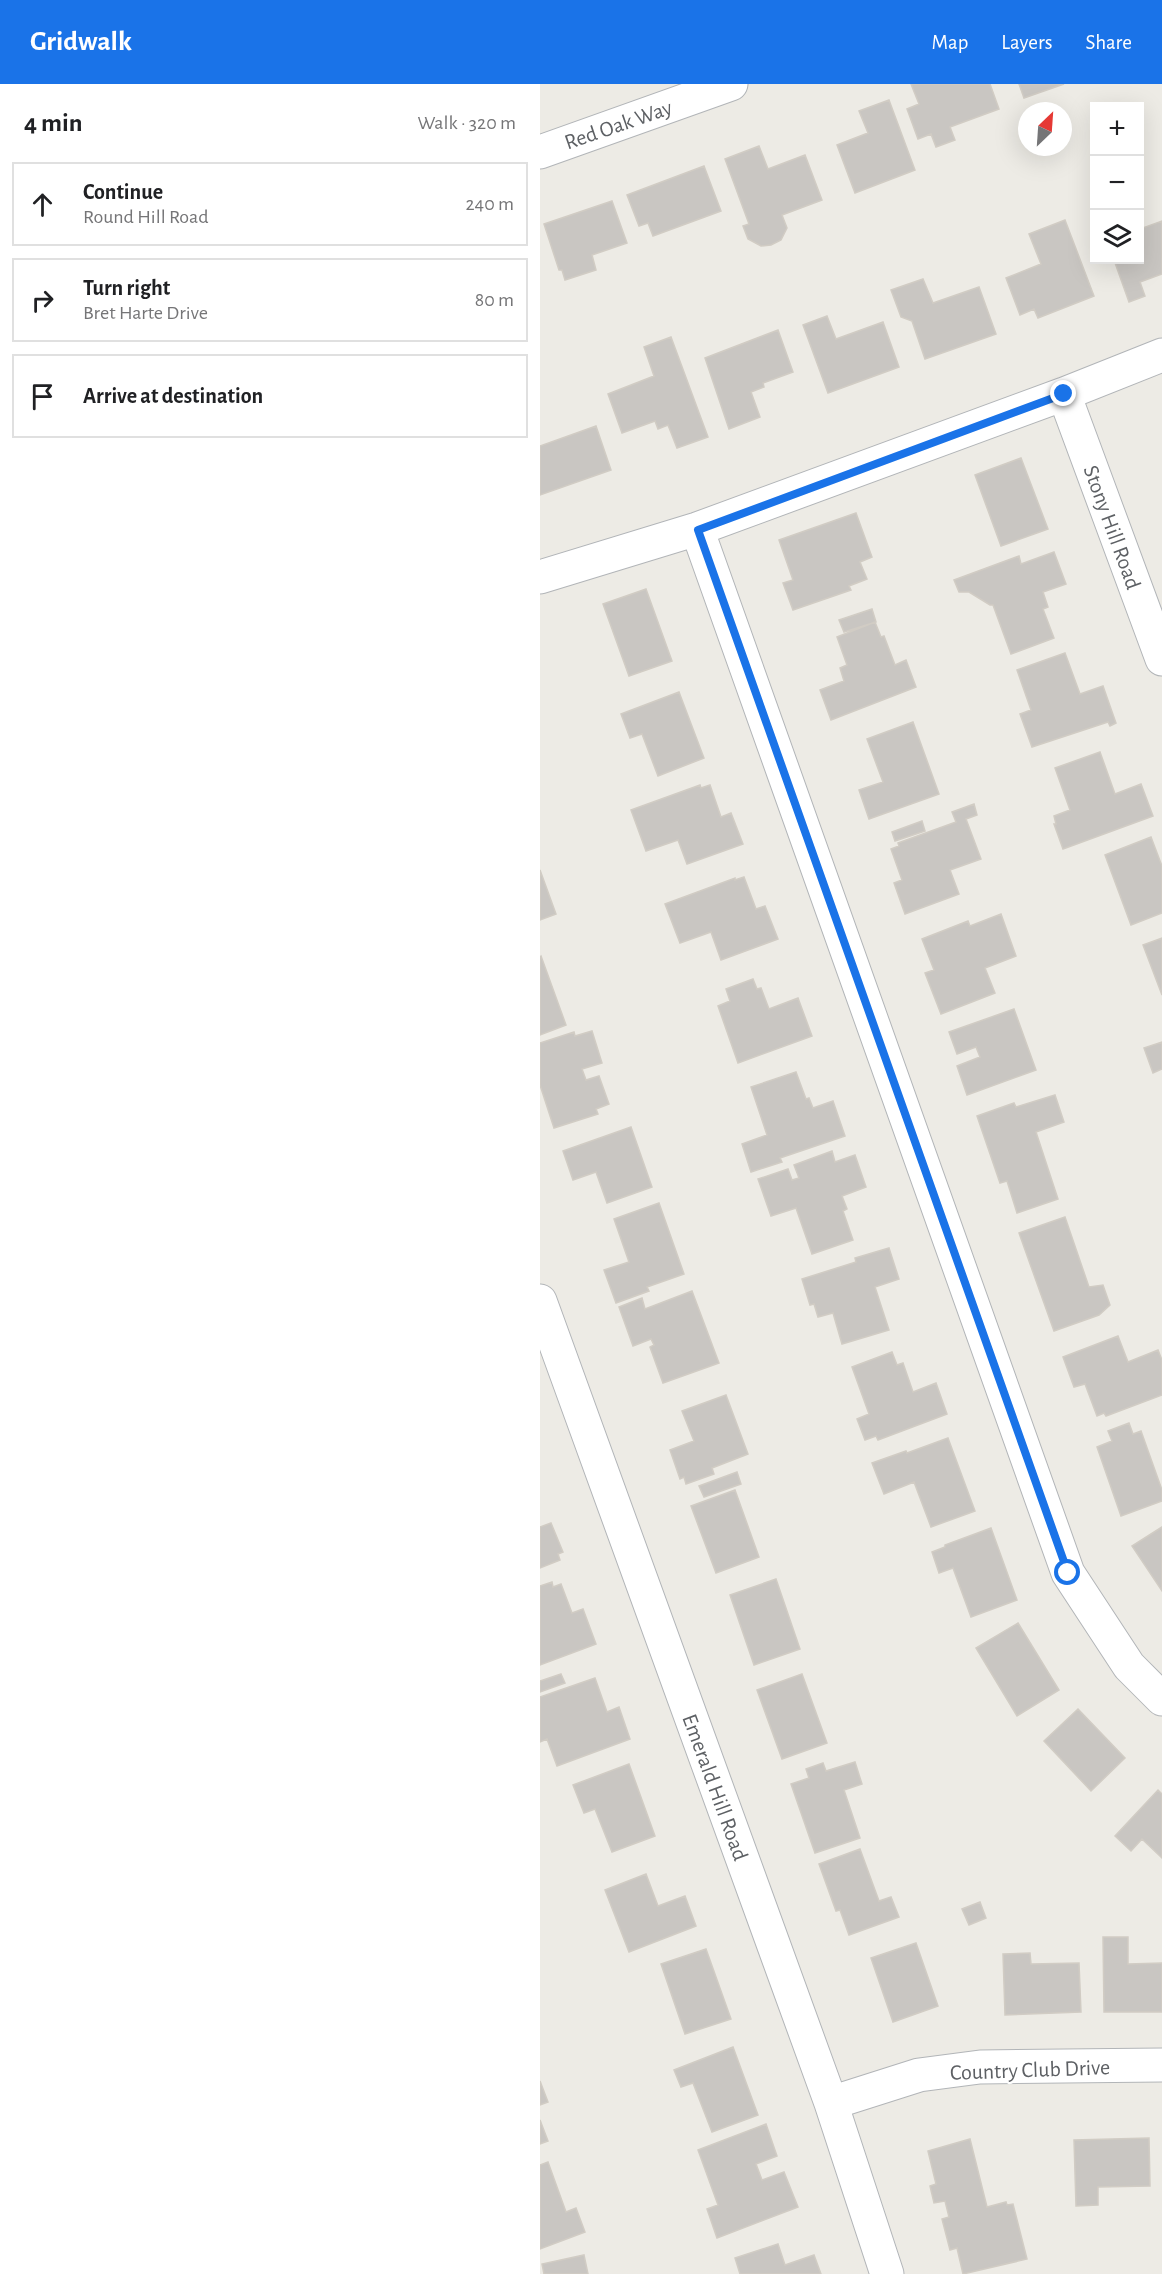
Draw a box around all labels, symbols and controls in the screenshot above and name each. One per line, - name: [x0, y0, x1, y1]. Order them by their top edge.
- text: Gridwalk: [30, 28, 132, 56]
- text: Map: [932, 32, 968, 53]
- text: Layers: [1001, 32, 1052, 53]
- text: Share: [1085, 32, 1132, 53]
- street label: Red Oak Way: [562, 96, 675, 154]
- north arrow: [1018, 102, 1072, 156]
- map controls: [1090, 102, 1144, 264]
- button: +: [1090, 102, 1144, 156]
- text: 4 min: [24, 110, 83, 136]
- text: Walk · 320 m: [418, 113, 516, 133]
- button: −: [1090, 156, 1144, 210]
- text: Continue: [83, 181, 163, 203]
- icon: ahead: [26, 188, 59, 221]
- text: 240 m: [465, 194, 514, 214]
- text: Round Hill Road: [83, 207, 209, 227]
- button: layers: [1090, 210, 1144, 264]
- text: Turn right: [83, 277, 170, 299]
- icon: right: [26, 284, 59, 317]
- text: 80 m: [475, 290, 514, 310]
- text: Bret Harte Drive: [83, 303, 208, 323]
- icon: arrive: [26, 380, 59, 413]
- route end: [1050, 380, 1076, 406]
- text: Arrive at destination: [83, 385, 263, 407]
- street label: Stony Hill Road: [1079, 462, 1145, 592]
- route start: [1054, 1559, 1080, 1585]
- street label: Emerald Hill Road: [678, 1711, 752, 1864]
- street label: Country Club Drive: [950, 2056, 1111, 2084]

